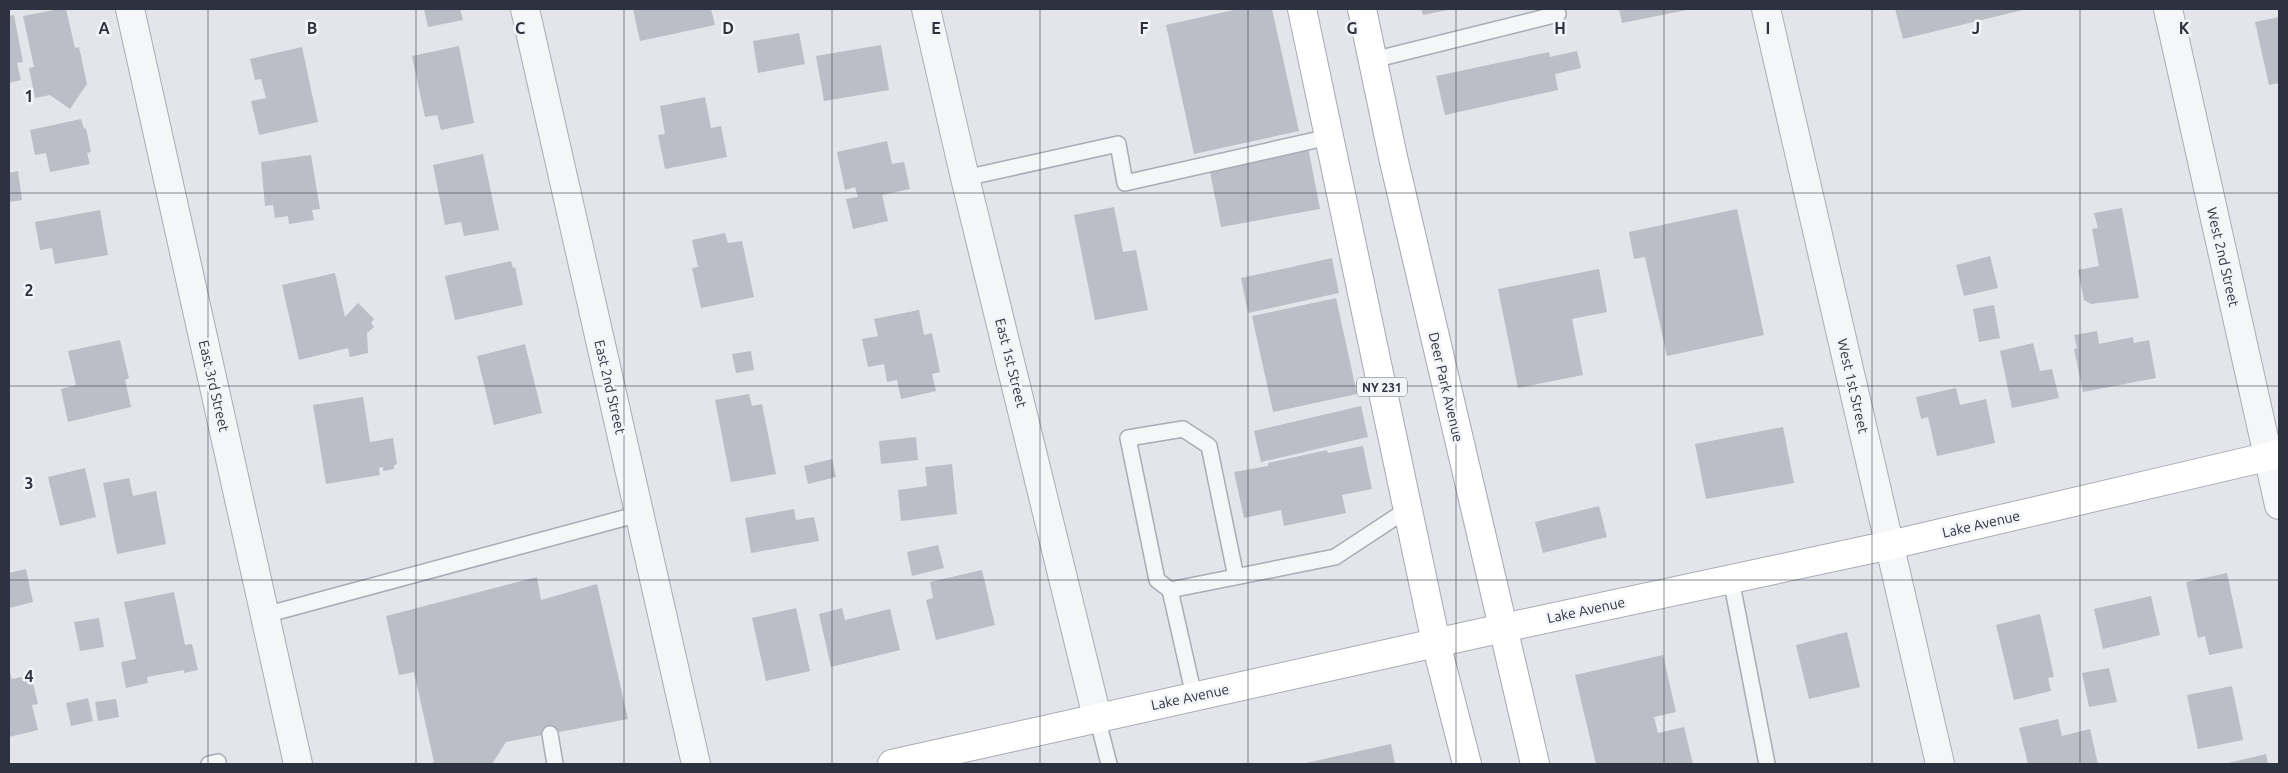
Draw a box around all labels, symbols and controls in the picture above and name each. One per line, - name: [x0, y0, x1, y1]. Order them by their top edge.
- text: A: [98, 19, 110, 37]
- text: B: [307, 19, 317, 37]
- text: C: [515, 19, 525, 37]
- text: D: [722, 19, 734, 37]
- text: E: [931, 19, 941, 37]
- text: F: [1140, 19, 1149, 37]
- text: G: [1346, 19, 1358, 37]
- text: H: [1554, 19, 1566, 37]
- text: I: [1766, 19, 1770, 37]
- text: J: [1972, 19, 1980, 37]
- text: K: [2179, 19, 2190, 37]
- text: 1: [24, 87, 34, 105]
- street label: West 2nd Street: [2204, 206, 2242, 309]
- text: 2: [24, 281, 34, 299]
- street label: East 1st Street: [992, 317, 1030, 410]
- street label: Deer Park Avenue: [1426, 331, 1466, 443]
- street label: West 1st Street: [1834, 337, 1872, 436]
- street label: East 2nd Street: [591, 338, 629, 436]
- street label: East 3rd Street: [196, 339, 232, 434]
- road number: NY 231: [1357, 378, 1407, 397]
- text: 3: [24, 474, 34, 492]
- street label: Lake Avenue: [1941, 507, 2021, 541]
- street label: Lake Avenue: [1546, 594, 1626, 626]
- text: 4: [24, 667, 34, 685]
- street label: Lake Avenue: [1150, 681, 1230, 713]

